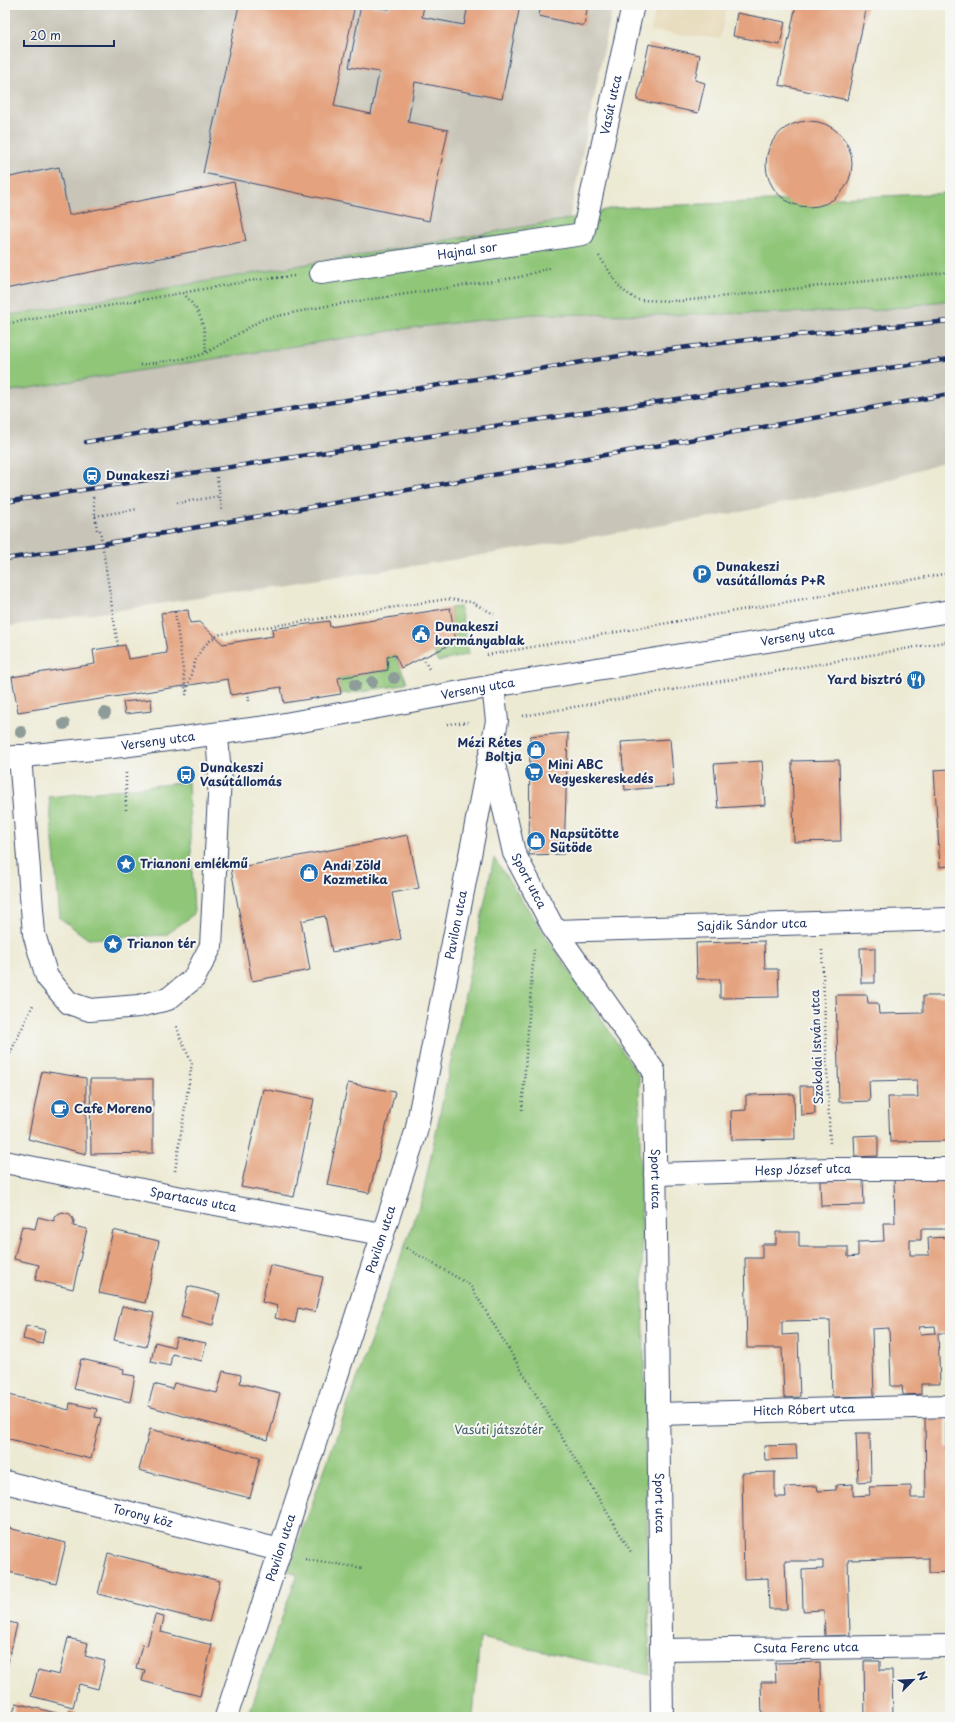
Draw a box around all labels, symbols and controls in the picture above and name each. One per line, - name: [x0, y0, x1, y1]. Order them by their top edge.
- scale bar: [24, 22, 114, 48]
- text: 20 m: [30, 26, 61, 44]
- street label: Vasút utca: [595, 73, 626, 136]
- street label: Hajnal sor: [436, 237, 499, 264]
- station icon: Dunakeszi: [81, 465, 103, 487]
- place label: Dunakeszi: [106, 466, 170, 484]
- place label: Dunakeszi vasútállomás P+R: [716, 557, 826, 589]
- parking icon: Dunakeszi vasútállomás P+R: [691, 563, 713, 585]
- place label: Dunakeszi kormányablak: [435, 617, 525, 649]
- street label: Verseny utca: [759, 620, 836, 650]
- public building icon: Dunakeszi kormányablak: [410, 623, 432, 645]
- restaurant icon: Yard bisztró: [905, 669, 927, 691]
- place label: Yard bisztró: [827, 670, 902, 688]
- street label: Verseny utca: [439, 673, 516, 703]
- street label: Verseny utca: [120, 726, 197, 754]
- place label: Mézi Rétes Boltja: [457, 733, 522, 765]
- shop icon: Mézi Rétes Boltja: [525, 739, 547, 761]
- place label: Mini ABC Vegyeskereskedés: [548, 755, 654, 787]
- place label: Dunakeszi Vasútállomás: [200, 758, 282, 790]
- supermarket icon: Mini ABC Vegyeskereskedés: [523, 761, 545, 783]
- bus stop icon: Dunakeszi Vasútállomás: [175, 764, 197, 786]
- place label: Napsütötte Sütöde: [550, 824, 619, 856]
- shop icon: Napsütötte Sütöde: [525, 830, 547, 852]
- street label: Sport utca: [508, 850, 552, 912]
- place icon: Trianoni emlékmű: [115, 853, 137, 875]
- place label: Trianoni emlékmű: [140, 854, 248, 872]
- place label: Andi Zöld Kozmetika: [323, 856, 389, 888]
- shop icon: Andi Zöld Kozmetika: [298, 862, 320, 884]
- street label: Pavilon utca: [440, 888, 471, 961]
- street label: Sajdik Sándor utca: [697, 913, 808, 935]
- place icon: Trianon tér: [102, 933, 124, 955]
- place label: Trianon tér: [127, 934, 197, 952]
- street label: Szokolai István utca: [805, 989, 827, 1105]
- cafe icon: Cafe Moreno: [49, 1098, 71, 1120]
- place label: Cafe Moreno: [74, 1099, 152, 1117]
- street label: Sport utca: [647, 1149, 666, 1210]
- street label: Hesp József utca: [755, 1159, 852, 1179]
- street label: Spartacus utca: [148, 1182, 239, 1216]
- street label: Pavilon utca: [361, 1203, 400, 1275]
- street label: Hitch Róbert utca: [753, 1399, 856, 1419]
- park label: Vasúti játszótér: [454, 1420, 544, 1438]
- street label: Sport utca: [651, 1473, 670, 1534]
- street label: Torony köz: [111, 1499, 175, 1531]
- street label: Pavilon utca: [261, 1511, 300, 1583]
- street label: Csuta Ferenc utca: [753, 1637, 859, 1657]
- north arrow: [893, 1660, 933, 1700]
- text: N: [913, 1668, 932, 1683]

